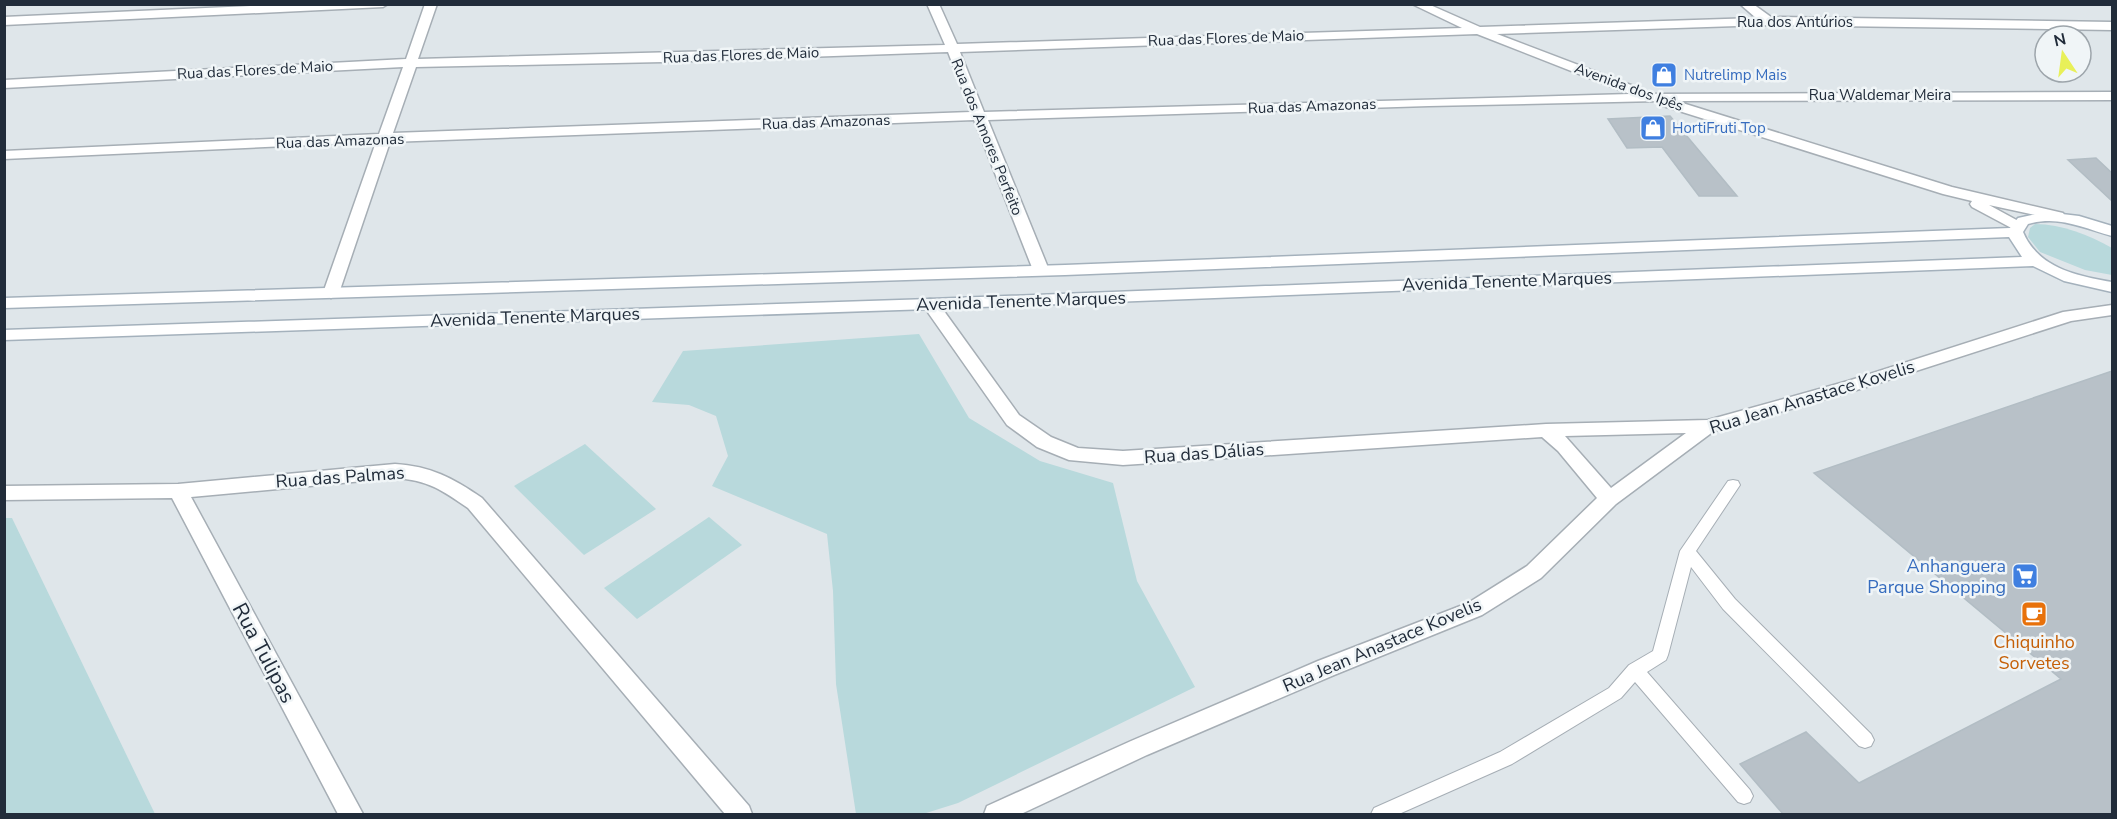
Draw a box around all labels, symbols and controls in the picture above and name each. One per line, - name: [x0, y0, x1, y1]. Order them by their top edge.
- street label: Rua dos Antúrios: [1737, 12, 1853, 32]
- north arrow: [2033, 24, 2093, 84]
- street label: Rua das Flores de Maio: [1147, 25, 1305, 51]
- text: N: [2052, 28, 2068, 52]
- street label: Rua das Flores de Maio: [662, 42, 820, 68]
- street label: Rua das Flores de Maio: [176, 56, 334, 84]
- street label: Rua dos Amores Perfeito: [946, 56, 1028, 218]
- street label: Avenida dos Ipês: [1572, 58, 1686, 116]
- shop icon: Nutrelimp Mais: [1649, 60, 1679, 90]
- place label: Nutrelimp Mais: [1684, 65, 1787, 85]
- street label: Rua Waldemar Meira: [1809, 85, 1951, 105]
- street label: Rua das Amazonas: [1247, 94, 1377, 118]
- street label: Rua das Amazonas: [761, 110, 891, 134]
- shop icon: HortiFruti Top: [1638, 113, 1668, 143]
- place label: HortiFruti Top: [1672, 118, 1766, 138]
- street label: Rua das Amazonas: [275, 129, 405, 153]
- street label: Avenida Tenente Marques: [1402, 265, 1612, 297]
- street label: Avenida Tenente Marques: [916, 285, 1126, 317]
- street label: Avenida Tenente Marques: [430, 301, 640, 333]
- street label: Rua Jean Anastace Kovelis: [1706, 354, 1918, 440]
- street label: Rua das Dálias: [1143, 437, 1265, 469]
- street label: Rua das Palmas: [275, 461, 405, 493]
- place label: Anhanguera Parque Shopping: [1867, 554, 2006, 599]
- supermarket icon: Anhanguera Parque Shopping: [2010, 561, 2040, 591]
- street label: Rua Jean Anastace Kovelis: [1279, 592, 1485, 698]
- street label: Rua Tulipas: [226, 598, 302, 708]
- cafe icon: Chiquinho Sorvetes: [2019, 599, 2049, 629]
- place label: Chiquinho Sorvetes: [1993, 630, 2075, 675]

